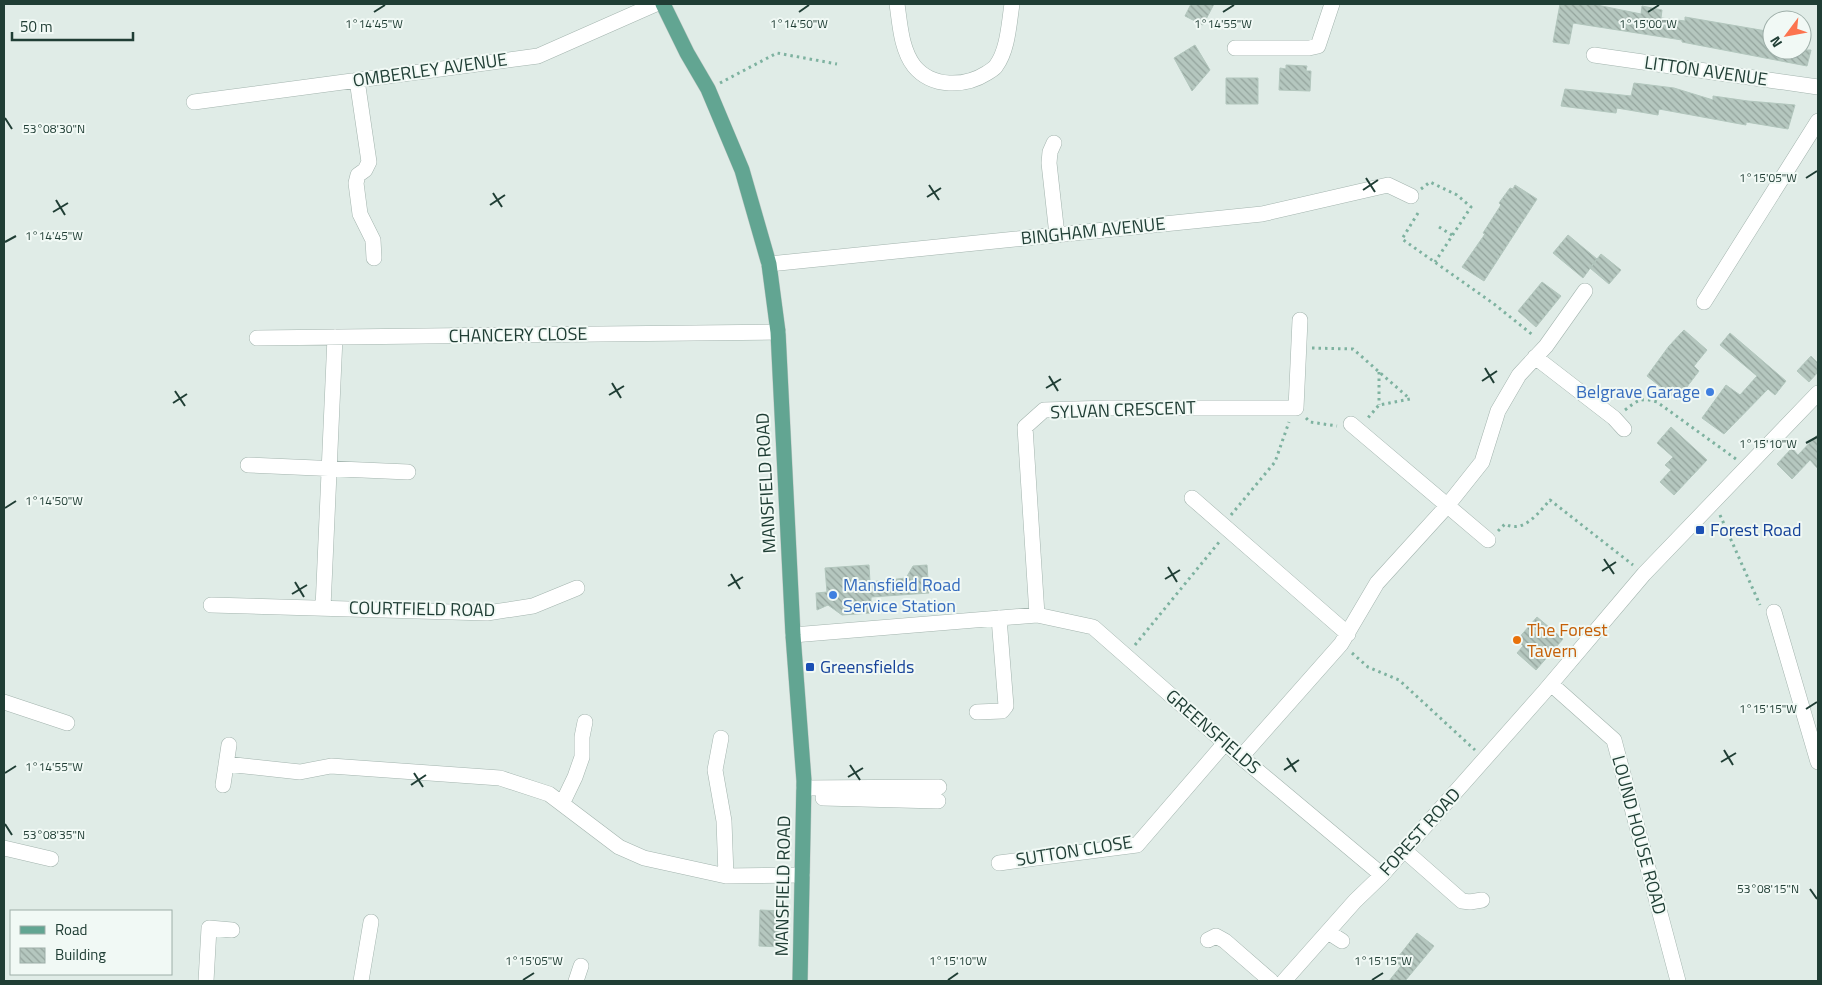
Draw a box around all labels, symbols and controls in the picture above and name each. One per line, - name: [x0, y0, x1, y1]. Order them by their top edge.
- scale bar: [12, 10, 134, 42]
- north arrow: [1762, 10, 1812, 60]
- text: 1°14'45"W: [345, 14, 403, 33]
- text: 1°14'50"W: [770, 14, 828, 33]
- text: 1°14'55"W: [1194, 14, 1252, 33]
- text: 1°15'00"W: [1619, 14, 1677, 33]
- text: 50 m: [20, 15, 53, 38]
- text: N: [1764, 32, 1787, 52]
- street label: OMBERLEY AVENUE: [351, 45, 509, 94]
- street label: LITTON AVENUE: [1643, 49, 1769, 93]
- text: 53°08'30"N: [23, 119, 85, 138]
- text: 1°15'05"W: [1739, 168, 1797, 187]
- street label: BINGHAM AVENUE: [1019, 209, 1167, 252]
- text: 1°14'45"W: [25, 226, 83, 245]
- street label: CHANCERY CLOSE: [448, 320, 588, 349]
- place label: Belgrave Garage: [1576, 378, 1700, 405]
- marker: Belgrave Garage: [1704, 386, 1716, 398]
- street label: SYLVAN CRESCENT: [1050, 393, 1197, 426]
- street label: MANSFIELD ROAD: [748, 412, 783, 554]
- text: 1°15'10"W: [1739, 434, 1797, 453]
- text: 1°14'50"W: [25, 491, 83, 510]
- place label: Forest Road: [1710, 516, 1801, 543]
- marker: Forest Road: [1694, 524, 1706, 536]
- place label: Mansfield Road Service Station: [843, 571, 961, 619]
- marker: Mansfield Road Service Station: [827, 589, 839, 601]
- street label: COURTFIELD ROAD: [348, 594, 496, 623]
- place label: The Forest Tavern: [1527, 616, 1608, 664]
- marker: The Forest Tavern: [1511, 634, 1523, 646]
- place label: Greensfields: [820, 653, 914, 680]
- marker: Greensfields: [804, 661, 816, 673]
- street label: GREENSFIELDS: [1160, 683, 1267, 780]
- text: 1°15'15"W: [1739, 699, 1797, 718]
- street label: LOUND HOUSE ROAD: [1605, 752, 1674, 918]
- text: 1°14'55"W: [25, 757, 83, 776]
- street label: FOREST ROAD: [1373, 782, 1467, 882]
- street label: MANSFIELD ROAD: [768, 815, 797, 957]
- text: 53°08'35"N: [23, 825, 85, 844]
- street label: SUTTON CLOSE: [1014, 828, 1134, 873]
- text: 53°08'15"N: [1737, 879, 1799, 898]
- legend: [10, 910, 172, 975]
- text: Road: [55, 918, 87, 941]
- text: Building: [55, 943, 106, 966]
- text: 1°15'05"W: [505, 951, 563, 970]
- text: 1°15'10"W: [929, 951, 987, 970]
- text: 1°15'15"W: [1354, 951, 1412, 970]

